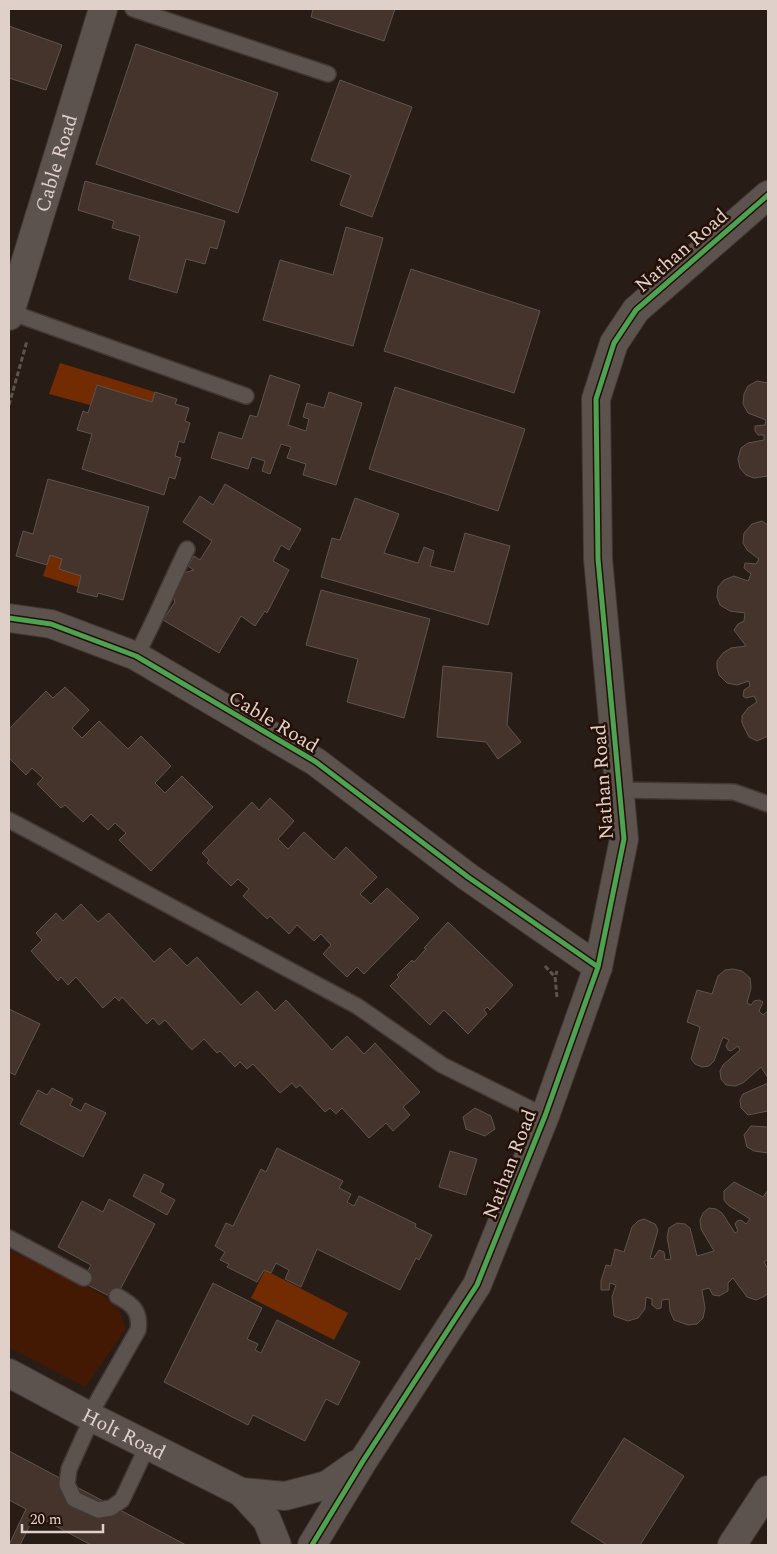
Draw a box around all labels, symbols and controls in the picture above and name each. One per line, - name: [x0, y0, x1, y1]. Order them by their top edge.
- street label: Cable Road: [28, 111, 86, 216]
- street label: Nathan Road: [628, 201, 735, 300]
- street label: Cable Road: [222, 683, 325, 761]
- street label: Nathan Road: [584, 723, 622, 841]
- street label: Nathan Road: [475, 1105, 545, 1224]
- street label: Holt Road: [77, 1401, 171, 1468]
- scale bar: [22, 1502, 104, 1534]
- text: 20 m: [30, 1508, 62, 1531]

